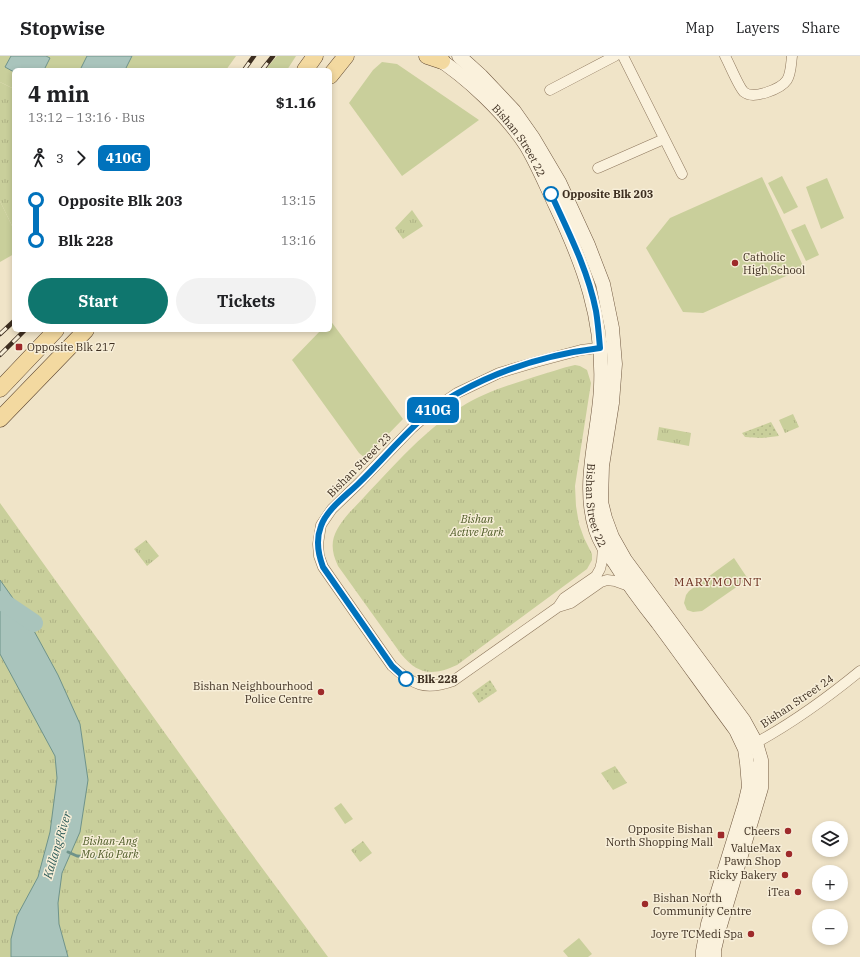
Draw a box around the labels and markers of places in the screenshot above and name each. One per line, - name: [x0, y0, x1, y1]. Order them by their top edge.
- marker: Opposite Blk 203: [543, 186, 559, 202]
- place label: Opposite Blk 203: [562, 187, 653, 201]
- place label: Catholic High School: [743, 250, 805, 277]
- marker: Catholic High School: [730, 258, 740, 268]
- place label: Opposite Blk 217: [27, 340, 115, 354]
- marker: Opposite Blk 217: [14, 342, 24, 352]
- marker: Blk 228: [398, 671, 414, 687]
- place label: Blk 228: [417, 672, 458, 686]
- place label: Bishan Neighbourhood Police Centre: [193, 679, 313, 706]
- marker: Bishan Neighbourhood Police Centre: [316, 687, 326, 697]
- place label: Opposite Bishan North Shopping Mall: [606, 822, 713, 849]
- place label: Cheers: [744, 824, 780, 838]
- marker: Cheers: [783, 826, 793, 836]
- marker: Opposite Bishan North Shopping Mall: [716, 830, 726, 840]
- place label: ValueMax Pawn Shop: [724, 841, 781, 868]
- marker: ValueMax Pawn Shop: [784, 849, 794, 859]
- place label: Ricky Bakery: [709, 868, 777, 882]
- marker: Ricky Bakery: [780, 870, 790, 880]
- place label: iTea: [768, 885, 790, 899]
- marker: iTea: [793, 887, 803, 897]
- place label: Bishan North Community Centre: [653, 891, 752, 918]
- marker: Bishan North Community Centre: [640, 899, 650, 909]
- place label: Joyre TCMedi Spa: [651, 927, 743, 941]
- marker: Joyre TCMedi Spa: [746, 929, 756, 939]

